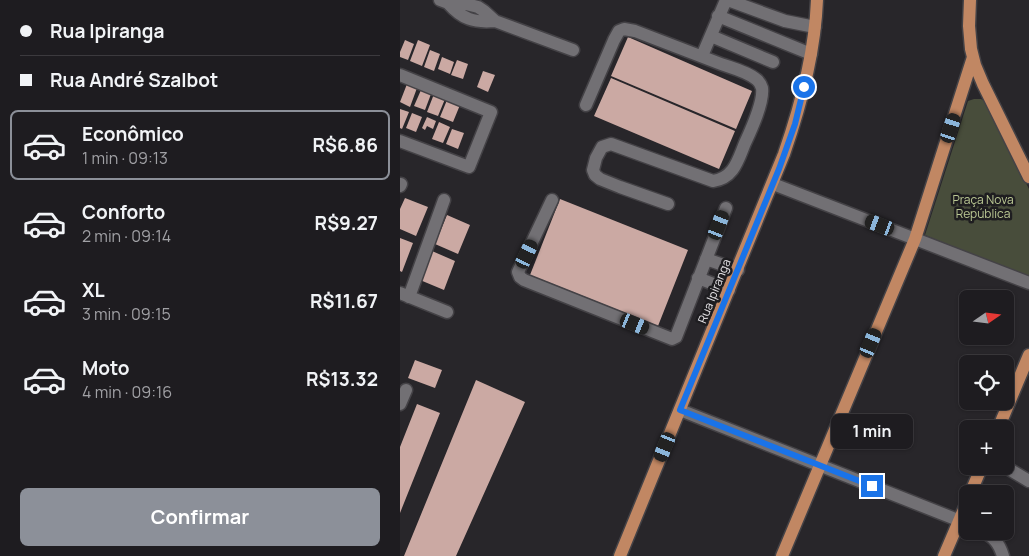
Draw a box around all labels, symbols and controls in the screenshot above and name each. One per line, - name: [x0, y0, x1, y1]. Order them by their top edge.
- text: Rua Ipiranga: [50, 18, 164, 44]
- text: Rua André Szalbot: [50, 67, 218, 93]
- route start: [793, 76, 815, 98]
- car: [939, 111, 962, 145]
- text: Econômico: [82, 121, 184, 147]
- icon: car: [22, 123, 67, 168]
- text: R$6.86: [313, 132, 378, 158]
- text: 1 min · 09:13: [82, 147, 168, 169]
- park label: Praça Nova República: [952, 191, 1014, 222]
- text: Conforto: [82, 199, 165, 225]
- icon: car: [22, 201, 67, 246]
- car: [706, 208, 731, 242]
- text: R$9.27: [315, 210, 378, 236]
- car: [863, 213, 896, 237]
- text: 2 min · 09:14: [82, 225, 171, 247]
- car: [513, 237, 540, 271]
- street label: Rua Ipiranga: [693, 256, 735, 326]
- text: XL: [82, 277, 105, 303]
- icon: car: [22, 279, 67, 324]
- text: R$11.67: [310, 288, 378, 314]
- north arrow: [959, 290, 1014, 345]
- map controls: [959, 290, 1014, 540]
- text: 3 min · 09:15: [82, 303, 171, 325]
- car: [618, 311, 651, 337]
- car: [858, 326, 883, 360]
- text: Moto: [82, 355, 129, 381]
- button: locate: [959, 355, 1014, 410]
- icon: car: [22, 357, 67, 402]
- text: R$13.32: [306, 366, 378, 392]
- text: 4 min · 09:16: [82, 381, 172, 403]
- callout: 1 min: [831, 414, 913, 448]
- text: 1 min: [852, 420, 892, 442]
- button: +: [959, 420, 1014, 475]
- car: [652, 430, 677, 464]
- route end: [861, 475, 883, 497]
- button: −: [959, 485, 1014, 540]
- button: Confirmar: [20, 488, 380, 546]

